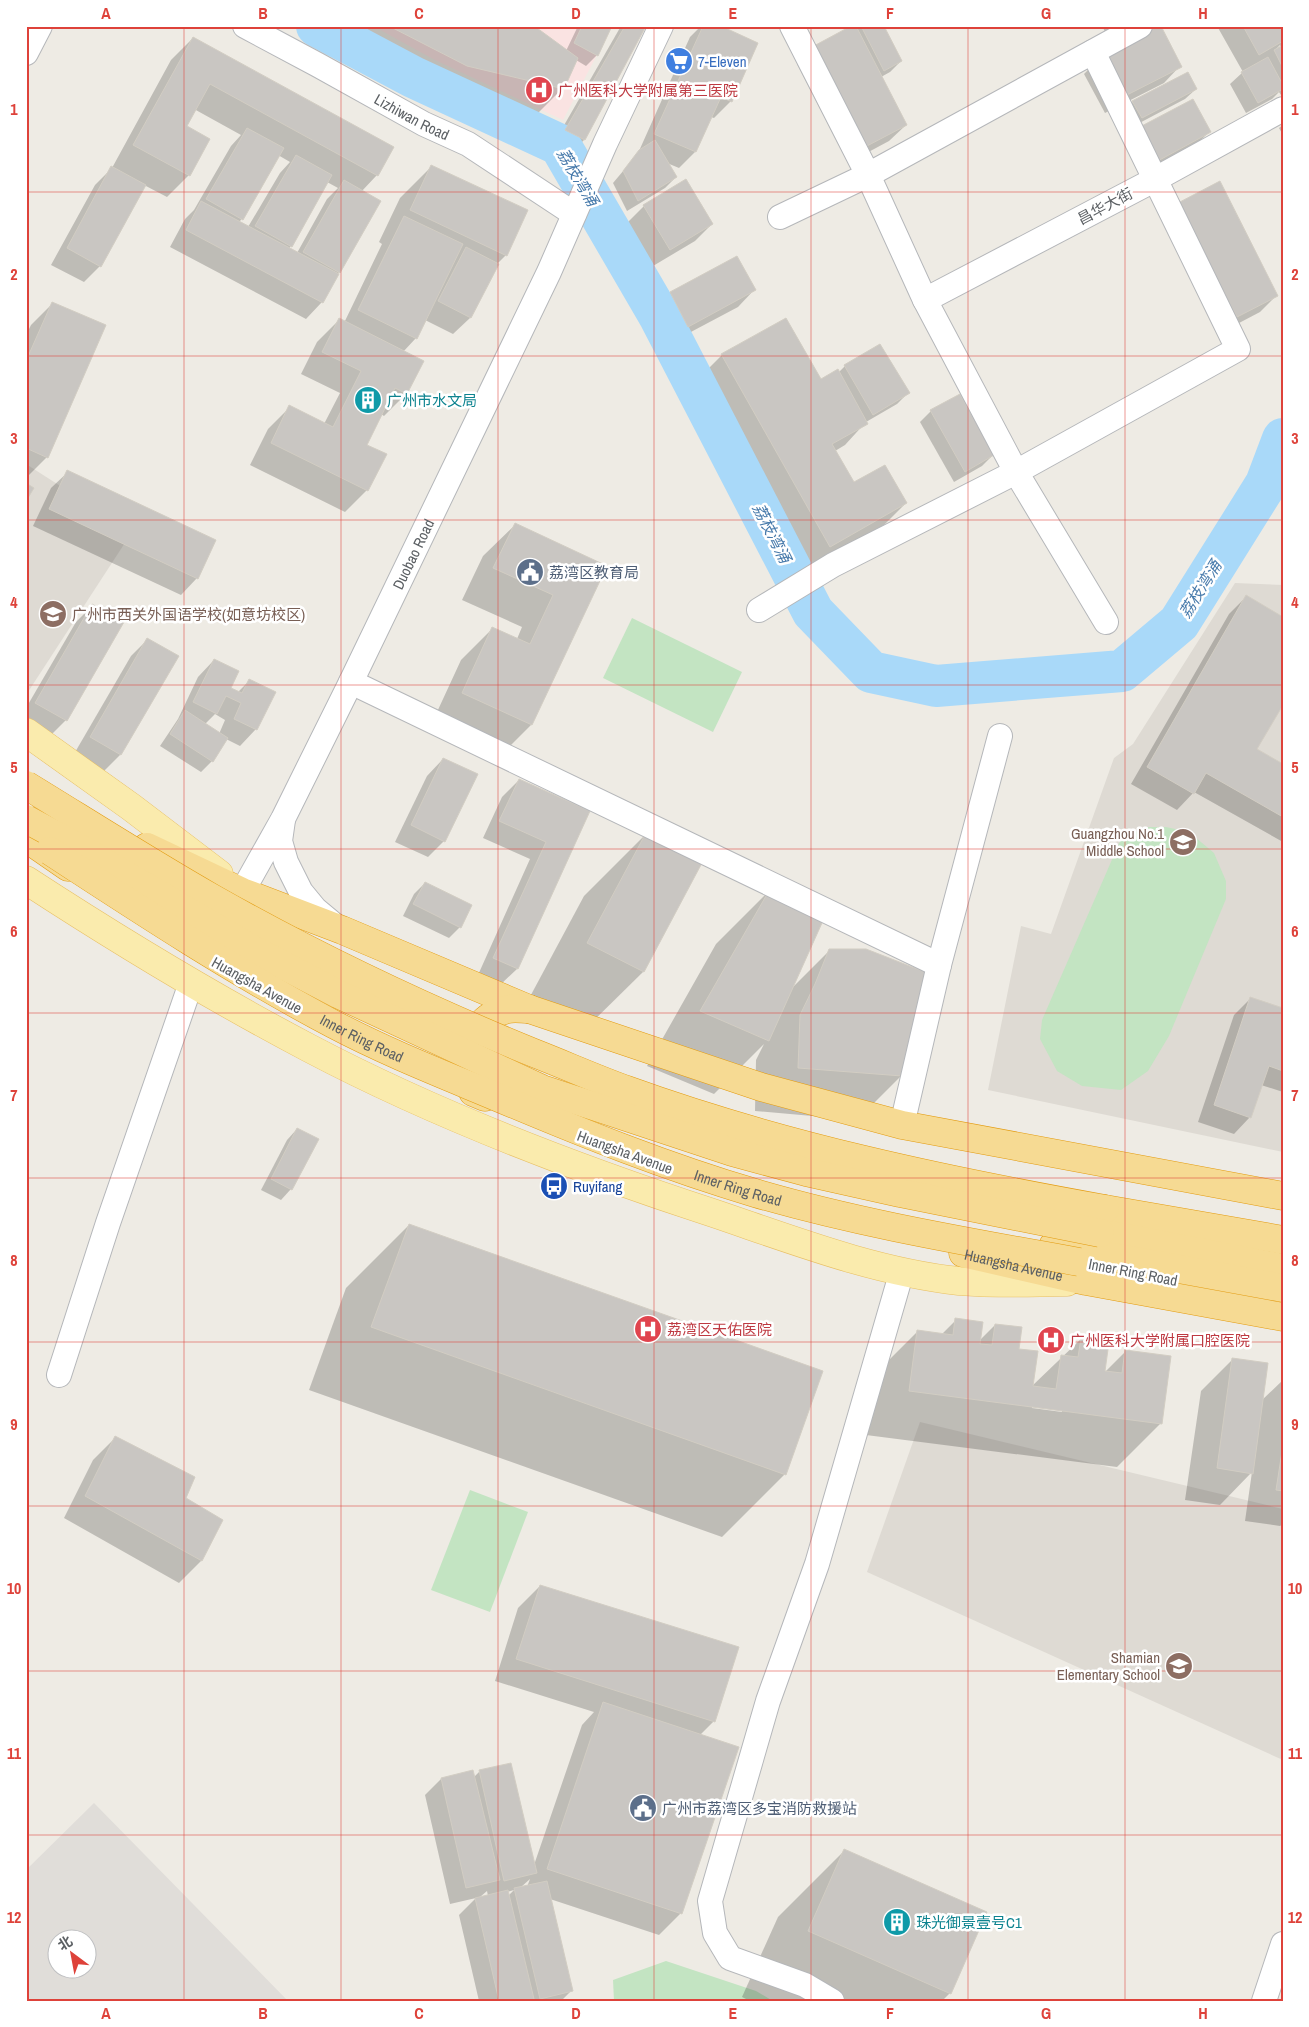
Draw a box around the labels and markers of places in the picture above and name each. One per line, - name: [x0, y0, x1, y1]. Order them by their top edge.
- supermarket icon: 7-Eleven: [664, 46, 694, 76]
- place label: 7-Eleven: [698, 51, 747, 72]
- hospital icon: 广州医科大学附属第三医院: [524, 75, 554, 105]
- place label: 广州医科大学附属第三医院: [558, 80, 738, 101]
- building icon: 广州市水文局: [353, 385, 383, 415]
- place label: 广州市水文局: [387, 390, 477, 411]
- public building icon: 荔湾区教育局: [515, 557, 545, 587]
- place label: 荔湾区教育局: [549, 562, 639, 583]
- school or university icon: 广州市西关外国语学校(如意坊校区): [38, 599, 68, 629]
- place label: 广州市西关外国语学校(如意坊校区): [72, 604, 305, 625]
- place label: Guangzhou No.1 Middle School: [1071, 823, 1164, 861]
- school or university icon: Guangzhou No.1 Middle School: [1168, 827, 1198, 857]
- bus stop icon: Ruyifang: [539, 1171, 569, 1201]
- place label: Ruyifang: [573, 1176, 622, 1197]
- hospital icon: 荔湾区天佑医院: [633, 1314, 663, 1344]
- place label: 荔湾区天佑医院: [667, 1319, 772, 1340]
- hospital icon: 广州医科大学附属口腔医院: [1036, 1325, 1066, 1355]
- place label: 广州医科大学附属口腔医院: [1070, 1330, 1250, 1351]
- place label: Shamian Elementary School: [1057, 1647, 1160, 1685]
- school or university icon: Shamian Elementary School: [1164, 1651, 1194, 1681]
- public building icon: 广州市荔湾区多宝消防救援站: [628, 1793, 658, 1823]
- place label: 广州市荔湾区多宝消防救援站: [662, 1798, 857, 1819]
- building icon: 珠光御景壹号C1: [882, 1907, 912, 1937]
- place label: 珠光御景壹号C1: [916, 1912, 1022, 1933]

